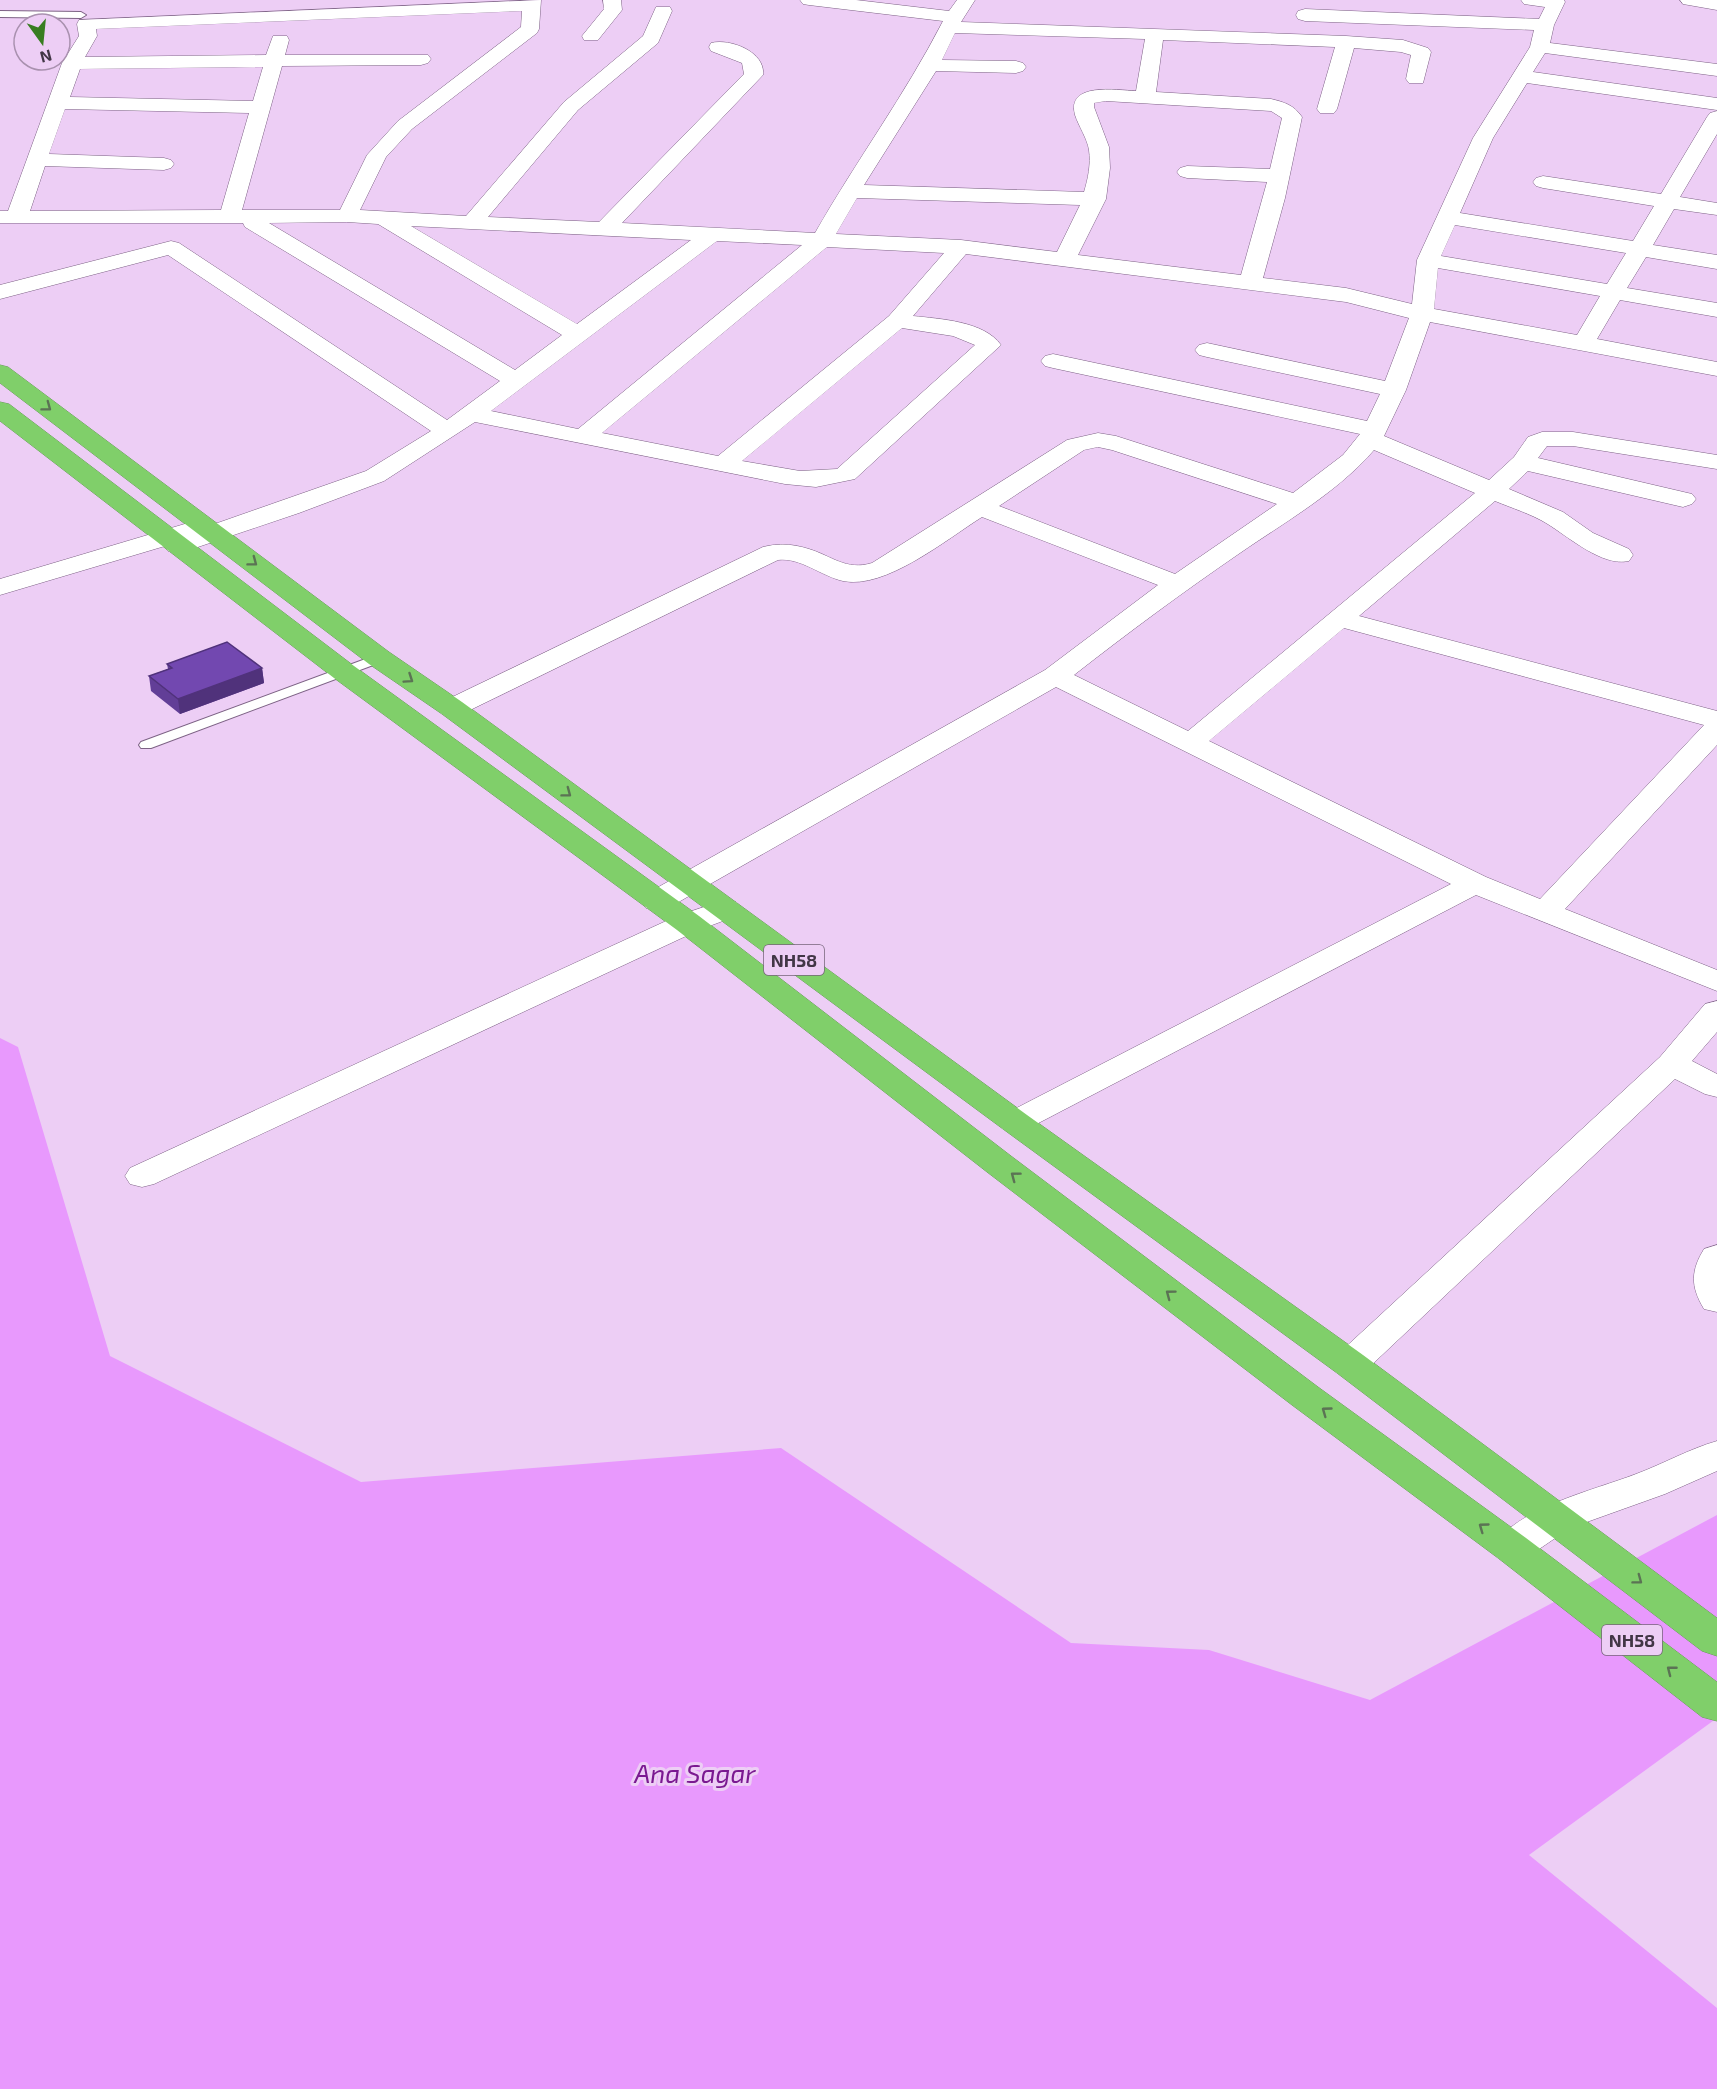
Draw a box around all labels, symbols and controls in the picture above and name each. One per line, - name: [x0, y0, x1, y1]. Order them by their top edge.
- north arrow: [12, 12, 72, 72]
- text: N: [38, 46, 54, 68]
- one-way arrow: [40, 399, 51, 410]
- one-way arrow: [246, 555, 257, 566]
- one-way arrow: [402, 672, 413, 683]
- one-way arrow: [560, 786, 571, 797]
- road number: NH58: [764, 945, 824, 975]
- one-way arrow: [1011, 1172, 1022, 1183]
- one-way arrow: [1166, 1290, 1177, 1301]
- one-way arrow: [1322, 1407, 1333, 1418]
- one-way arrow: [1479, 1523, 1490, 1534]
- one-way arrow: [1631, 1573, 1642, 1584]
- road number: NH58: [1602, 1625, 1662, 1655]
- one-way arrow: [1666, 1666, 1677, 1677]
- water label: Ana Sagar: [633, 1757, 756, 1788]

